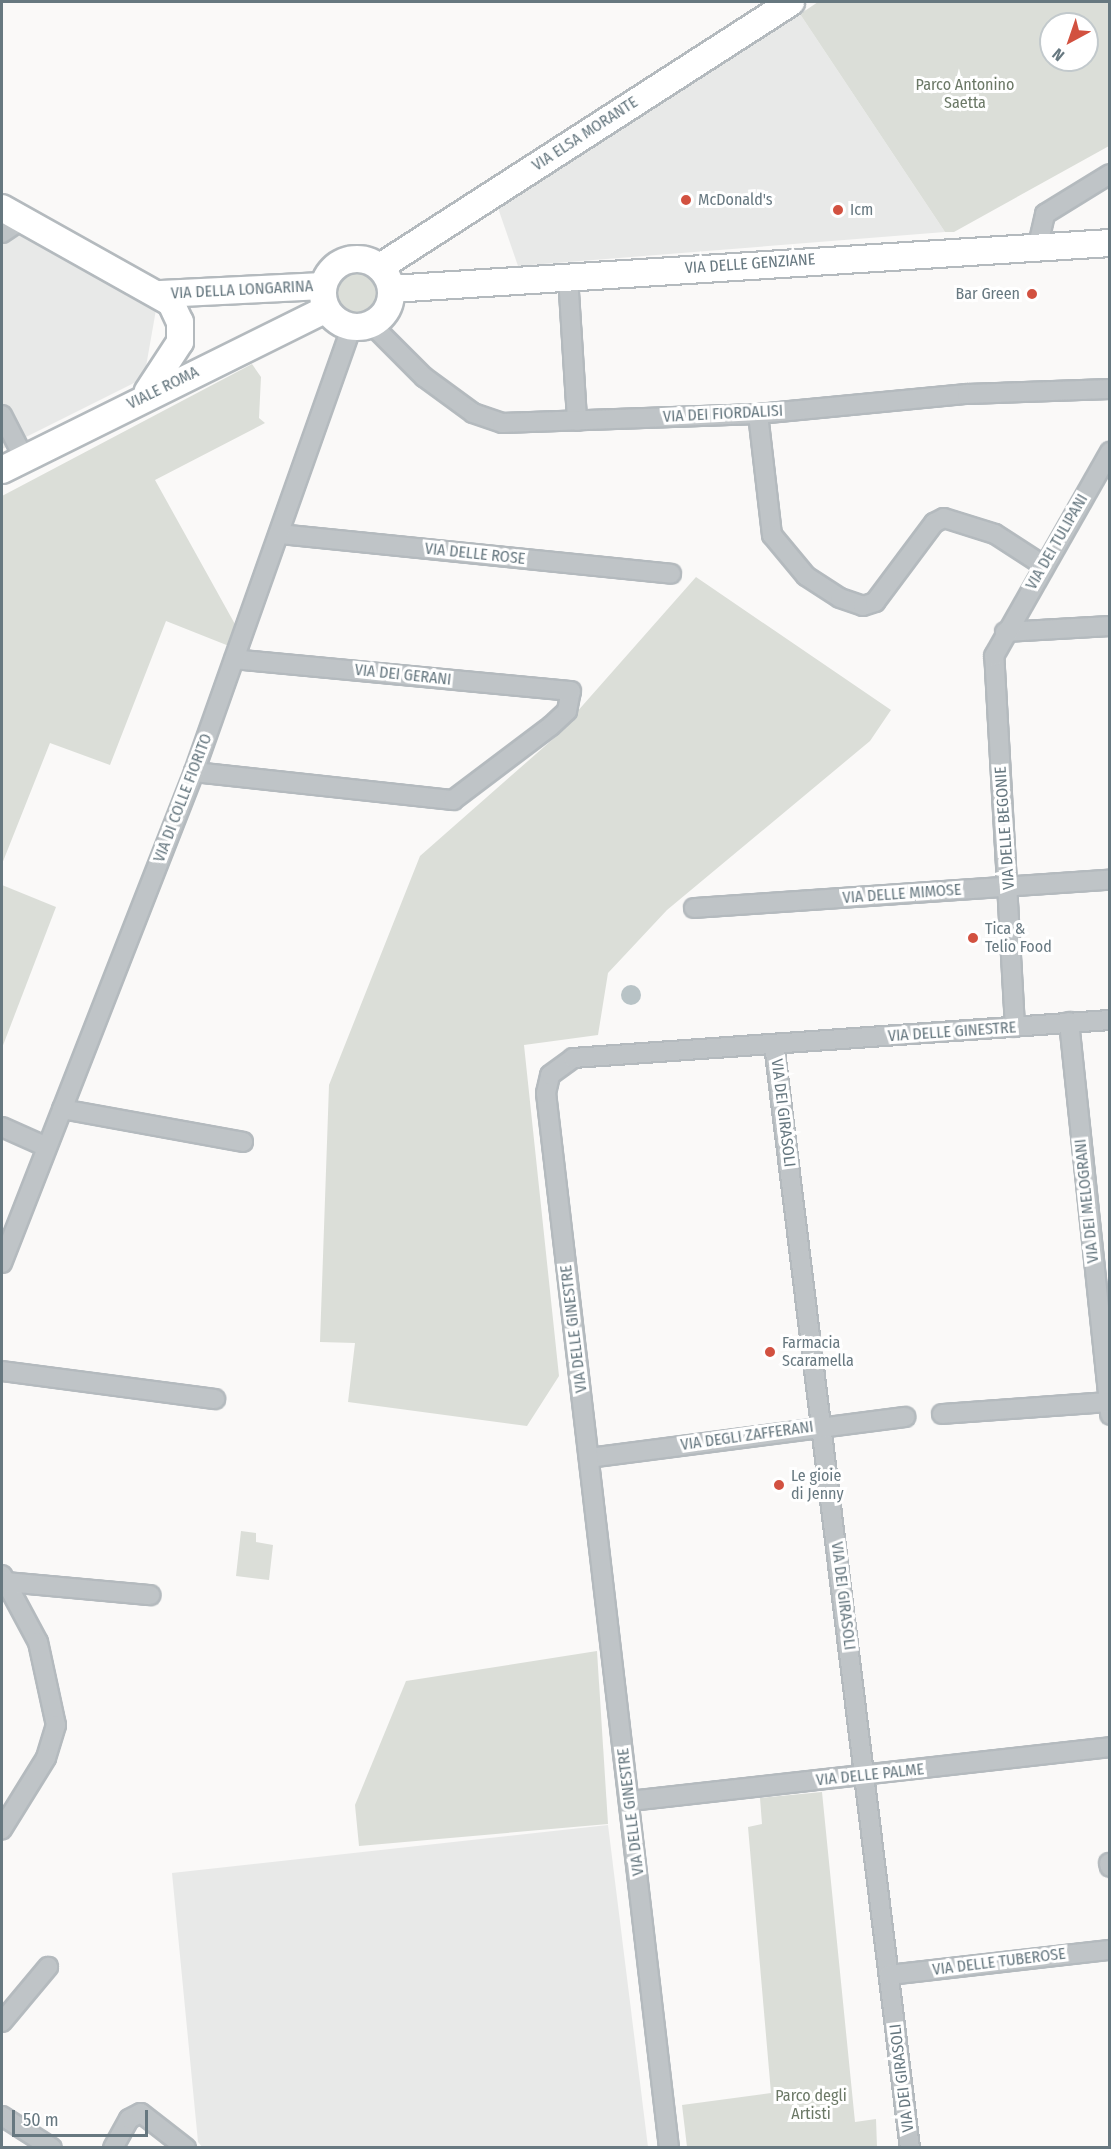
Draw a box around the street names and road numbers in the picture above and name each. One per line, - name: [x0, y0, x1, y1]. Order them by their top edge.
- street label: VIA ELSA MORANTE: [529, 93, 641, 175]
- street label: VIA DELLE GENZIANE: [684, 250, 816, 278]
- street label: VIA DELLA LONGARINA: [170, 277, 314, 303]
- street label: VIALE ROMA: [124, 362, 202, 414]
- street label: VIA DEI FIORDALISI: [662, 401, 784, 427]
- street label: VIA DEI TULIPANI: [1022, 491, 1092, 593]
- street label: VIA DELLE ROSE: [424, 539, 526, 569]
- street label: VIA DEI GERANI: [354, 660, 452, 690]
- street label: VIA DI COLLE FIORITO: [150, 731, 216, 865]
- street label: VIA DELLE BEGONIE: [991, 766, 1019, 890]
- street label: VIA DELLE MIMOSE: [842, 880, 962, 908]
- street label: VIA DELLE GINESTRE: [887, 1018, 1017, 1046]
- street label: VIA DEI GIRASOLI: [767, 1058, 799, 1168]
- street label: VIA DEI MELOGRANI: [1071, 1138, 1103, 1264]
- street label: VIA DELLE GINESTRE: [557, 1264, 591, 1394]
- street label: VIA DEGLI ZAFFERANI: [679, 1417, 815, 1455]
- street label: VIA DEI GIRASOLI: [827, 1541, 859, 1651]
- street label: VIA DELLE GINESTRE: [614, 1747, 648, 1877]
- street label: VIA DELLE PALME: [815, 1760, 925, 1790]
- street label: VIA DELLE TUBEROSE: [931, 1944, 1067, 1980]
- street label: VIA DEI GIRASOLI: [886, 2023, 918, 2133]

